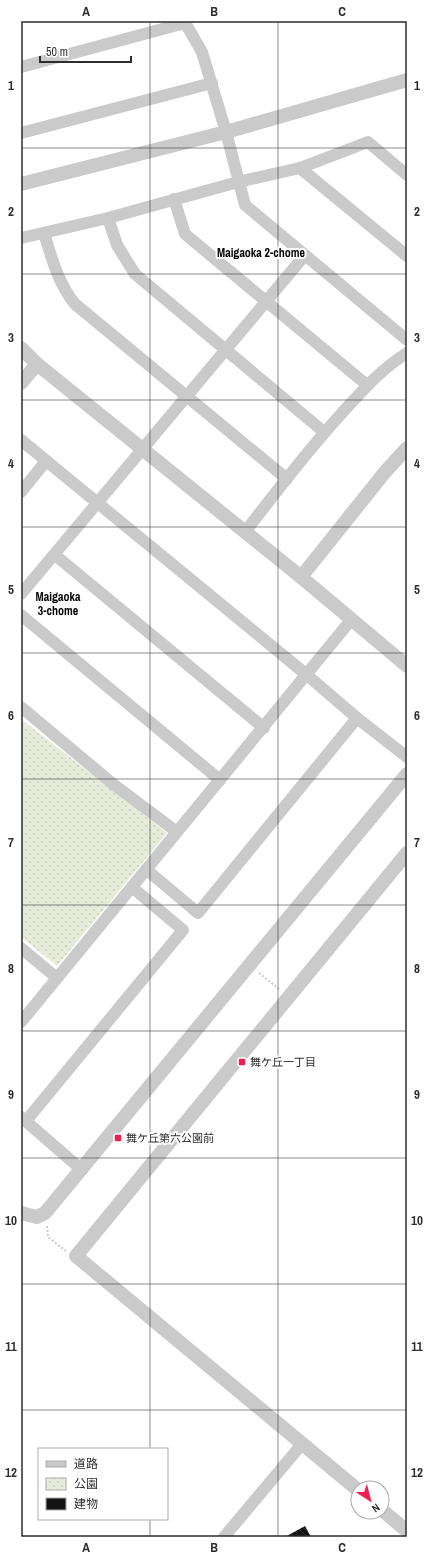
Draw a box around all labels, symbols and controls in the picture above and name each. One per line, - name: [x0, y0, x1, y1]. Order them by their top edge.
- text: A: [82, 3, 90, 20]
- text: B: [210, 3, 218, 20]
- text: C: [338, 3, 346, 20]
- scale bar: [40, 38, 131, 64]
- text: 50 m: [46, 44, 68, 60]
- text: 1: [8, 77, 14, 94]
- text: 1: [414, 77, 420, 94]
- text: 2: [8, 203, 14, 220]
- text: 2: [414, 203, 420, 220]
- district label: Maigaoka 2-chome: [217, 245, 306, 261]
- text: 3: [8, 329, 14, 346]
- text: 3: [414, 329, 420, 346]
- text: 4: [8, 455, 14, 472]
- text: 4: [414, 455, 420, 472]
- text: 5: [8, 581, 14, 598]
- text: 5: [414, 581, 420, 598]
- district label: Maigaoka 3-chome: [36, 589, 81, 619]
- text: 6: [8, 707, 14, 724]
- text: 6: [414, 707, 420, 724]
- text: 7: [8, 834, 14, 851]
- text: 7: [414, 834, 420, 851]
- text: 8: [8, 960, 14, 977]
- text: 8: [414, 960, 420, 977]
- place label: 舞ケ丘一丁目: [250, 1055, 316, 1069]
- marker: 舞ケ丘一丁目: [237, 1057, 247, 1067]
- text: 9: [8, 1086, 14, 1103]
- text: 9: [414, 1086, 420, 1103]
- place label: 舞ケ丘第六公園前: [126, 1131, 214, 1145]
- marker: 舞ケ丘第六公園前: [113, 1133, 123, 1143]
- text: 10: [5, 1212, 17, 1229]
- text: 10: [411, 1212, 423, 1229]
- text: 11: [5, 1338, 17, 1355]
- text: 11: [411, 1338, 423, 1355]
- legend: [38, 1448, 168, 1520]
- text: 道路: [74, 1456, 98, 1472]
- text: 12: [5, 1464, 17, 1481]
- text: 12: [411, 1464, 423, 1481]
- text: 公園: [74, 1476, 98, 1492]
- north arrow: [350, 1480, 390, 1520]
- text: 建物: [74, 1496, 98, 1512]
- text: N: [369, 1501, 383, 1516]
- text: A: [82, 1539, 90, 1556]
- text: B: [210, 1539, 218, 1556]
- text: C: [338, 1539, 346, 1556]

